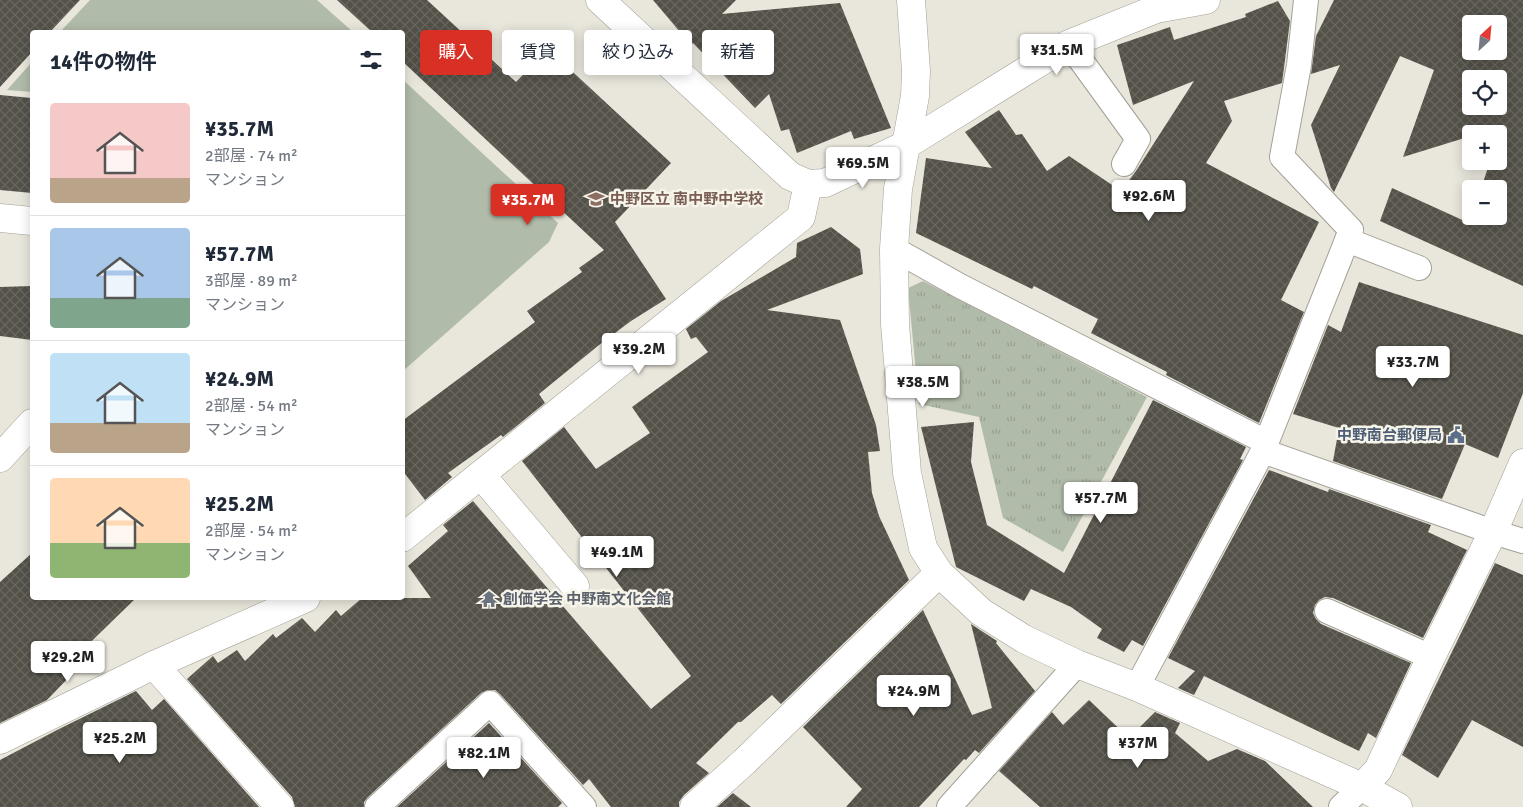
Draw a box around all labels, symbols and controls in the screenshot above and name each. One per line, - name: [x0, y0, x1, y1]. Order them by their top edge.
- north arrow: [1462, 15, 1508, 60]
- map controls: [1462, 15, 1507, 225]
- chip: 購入: [420, 30, 492, 75]
- chip: 賃貸: [502, 30, 574, 75]
- chip: 絞り込み: [584, 30, 692, 75]
- chip: 新着: [702, 30, 774, 75]
- pin: ¥31.5M: [1016, 34, 1098, 76]
- text: ¥31.5M: [1031, 40, 1083, 60]
- icon: filters: [357, 46, 385, 74]
- text: 14件の物件: [50, 49, 157, 75]
- button: locate: [1462, 70, 1507, 115]
- text: ¥35.7M: [205, 116, 274, 142]
- icon: home: [90, 123, 150, 183]
- button: +: [1462, 125, 1507, 170]
- text: 2部屋 · 74 m²: [205, 146, 298, 166]
- pin: ¥69.5M: [822, 146, 904, 189]
- text: ¥69.5M: [837, 153, 889, 173]
- text: マンション: [205, 170, 285, 190]
- pin: ¥92.6M: [1108, 180, 1190, 222]
- button: −: [1462, 180, 1507, 225]
- pin: ¥35.7M: [487, 184, 569, 226]
- text: ¥92.6M: [1123, 186, 1175, 206]
- school or university icon: 中野区立 南中野中学校: [586, 189, 606, 209]
- text: ¥35.7M: [502, 190, 554, 210]
- place label: 中野区立 南中野中学校: [610, 190, 763, 208]
- text: ¥57.7M: [205, 241, 274, 267]
- icon: home: [90, 248, 150, 308]
- text: 3部屋 · 89 m²: [205, 271, 298, 291]
- text: マンション: [205, 295, 285, 315]
- pin: ¥39.2M: [598, 332, 680, 375]
- text: ¥39.2M: [613, 339, 665, 359]
- pin: ¥33.7M: [1372, 346, 1454, 388]
- text: ¥33.7M: [1387, 352, 1439, 372]
- text: ¥24.9M: [205, 366, 274, 392]
- pin: ¥38.5M: [882, 366, 964, 408]
- text: ¥38.5M: [897, 372, 949, 392]
- icon: home: [90, 373, 150, 433]
- text: 2部屋 · 54 m²: [205, 396, 298, 416]
- text: マンション: [205, 420, 285, 440]
- public building icon: 中野南台郵便局: [1446, 425, 1466, 445]
- place label: 中野南台郵便局: [1337, 426, 1442, 444]
- pin: ¥57.7M: [1060, 482, 1142, 524]
- text: ¥57.7M: [1075, 488, 1127, 508]
- text: ¥25.2M: [205, 491, 274, 517]
- icon: home: [90, 498, 150, 558]
- text: 2部屋 · 54 m²: [205, 521, 298, 541]
- pin: ¥49.1M: [576, 536, 658, 578]
- text: ¥49.1M: [591, 542, 643, 562]
- text: マンション: [205, 545, 285, 565]
- temple icon: 創価学会 中野南文化会館: [479, 589, 499, 609]
- place label: 創価学会 中野南文化会館: [503, 590, 671, 608]
- pin: ¥29.2M: [27, 640, 109, 683]
- text: ¥29.2M: [42, 647, 94, 667]
- pin: ¥24.9M: [873, 674, 955, 717]
- text: ¥24.9M: [888, 681, 940, 701]
- pin: ¥25.2M: [79, 722, 161, 764]
- pin: ¥37M: [1108, 726, 1168, 769]
- text: ¥25.2M: [94, 728, 146, 748]
- text: ¥37M: [1118, 733, 1158, 753]
- pin: ¥82.1M: [443, 736, 525, 779]
- text: ¥82.1M: [458, 743, 510, 763]

